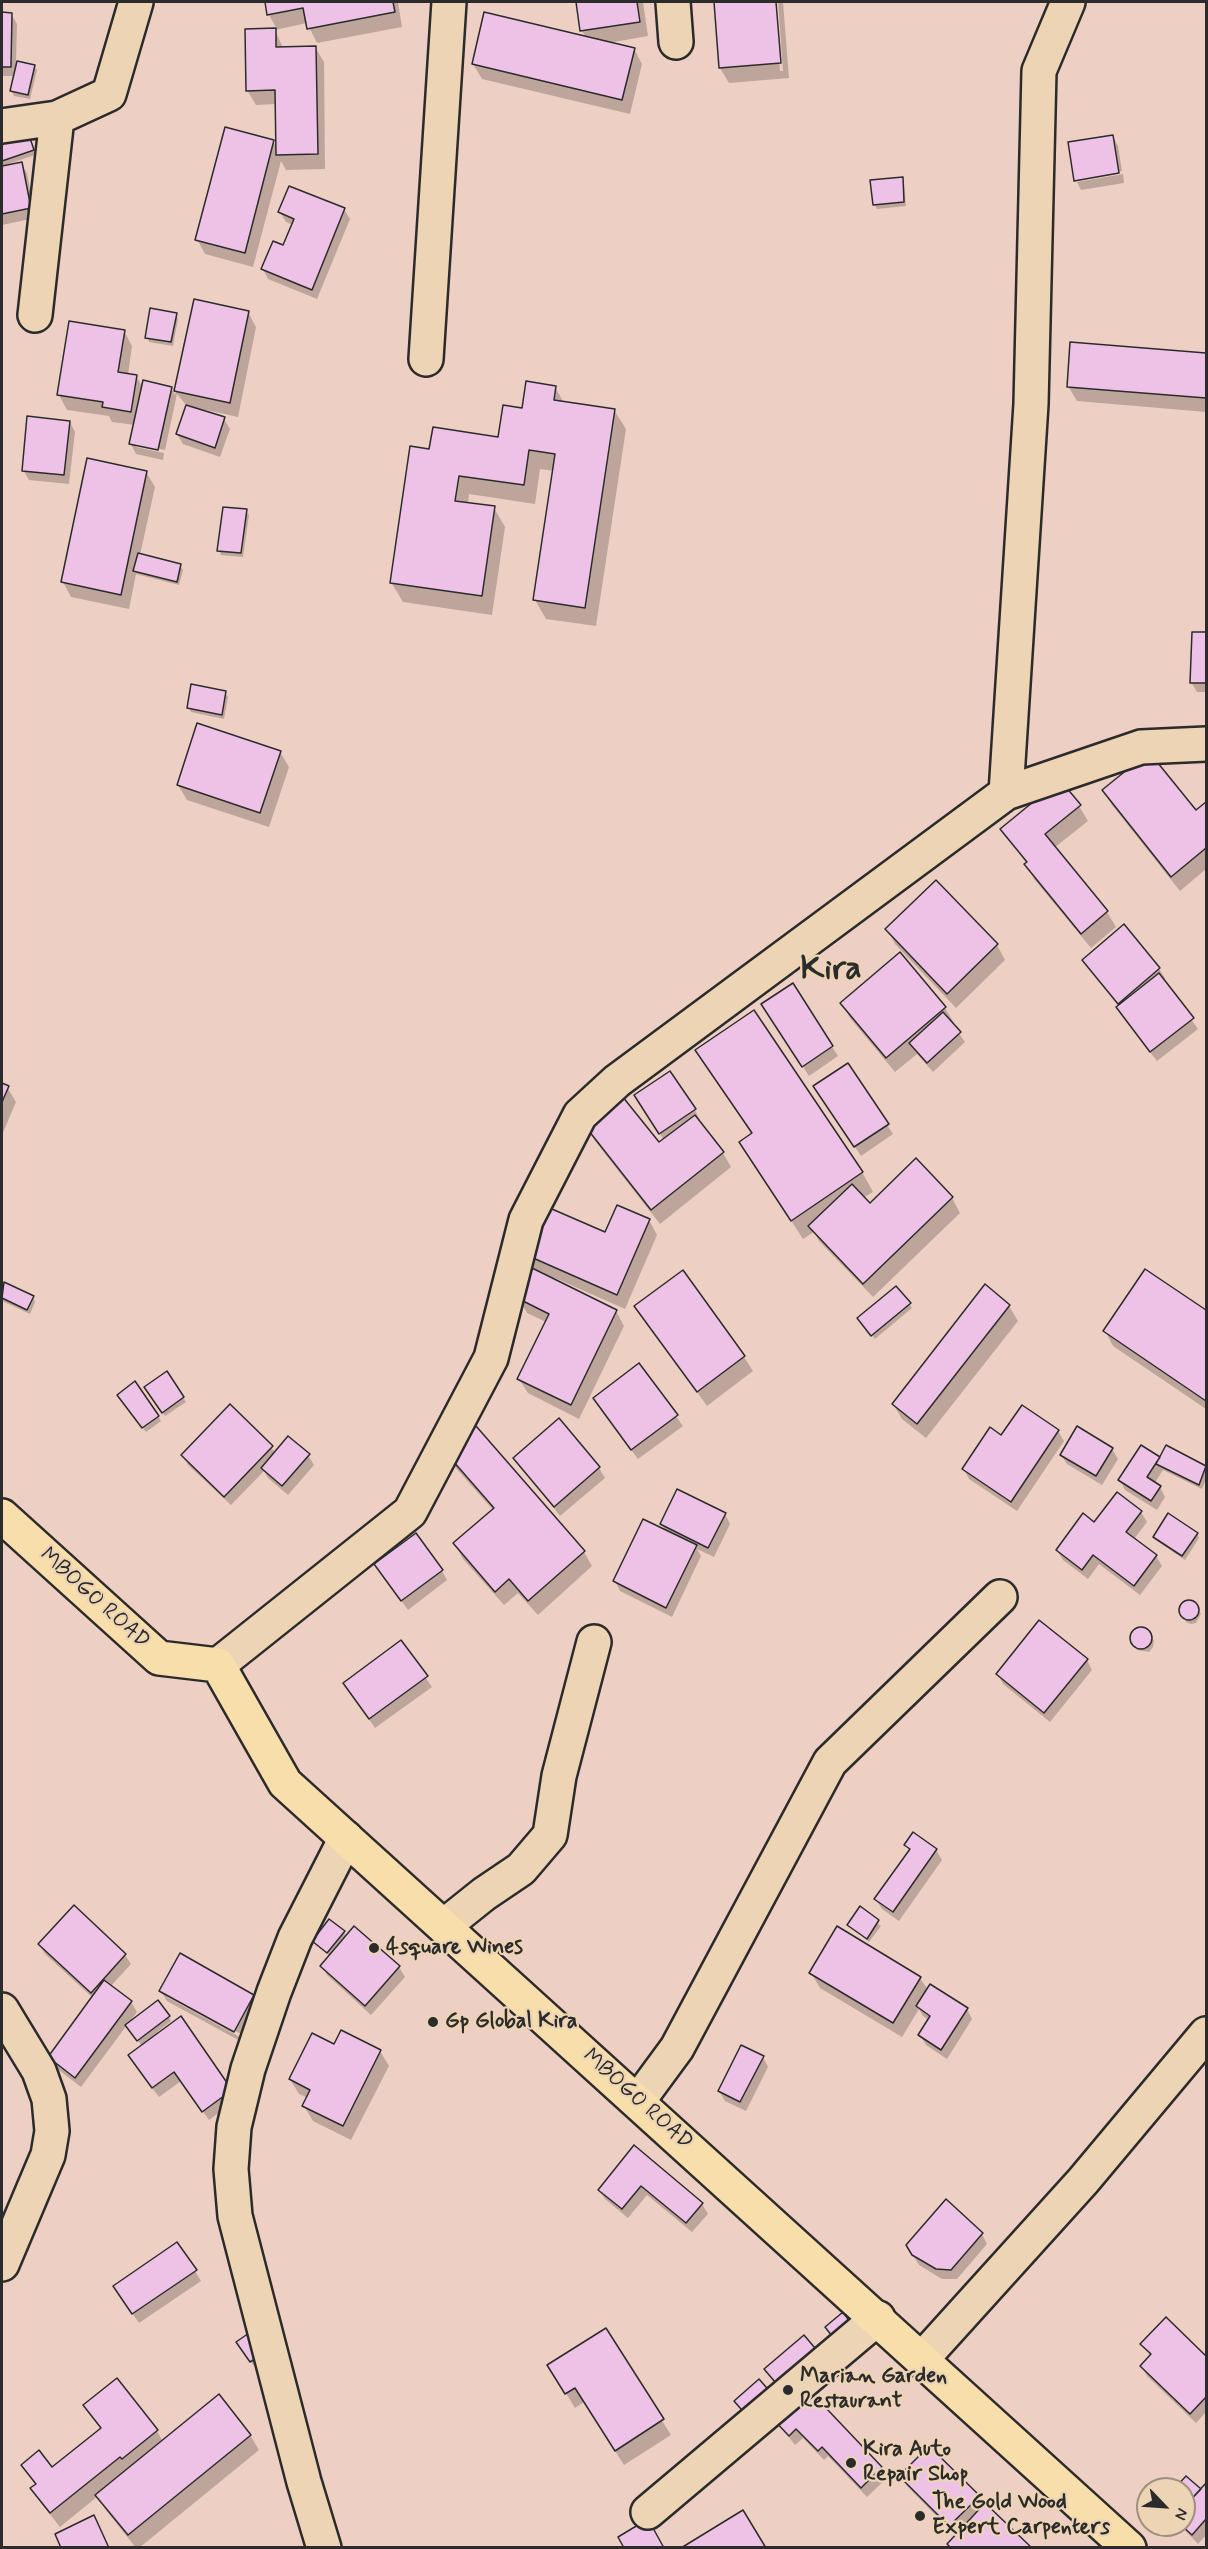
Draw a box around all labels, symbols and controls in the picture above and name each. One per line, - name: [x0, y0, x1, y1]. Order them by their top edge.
- district label: Kira: [800, 951, 862, 991]
- street label: MBOGO ROAD: [34, 1543, 154, 1655]
- place label: 4square Wines: [386, 1935, 523, 1961]
- marker: 4square Wines: [367, 1941, 381, 1955]
- place label: Gp Global Kira: [445, 2009, 578, 2035]
- marker: Gp Global Kira: [426, 2015, 440, 2029]
- street label: MBOGO ROAD: [577, 2044, 697, 2156]
- place label: Marian Garden Restaurant: [800, 2364, 947, 2416]
- marker: Marian Garden Restaurant: [781, 2383, 795, 2397]
- place label: Kira Auto Repair Shop: [863, 2437, 968, 2488]
- marker: Kira Auto Repair Shop: [844, 2456, 858, 2470]
- north arrow: [1136, 2477, 1196, 2537]
- place label: The Gold Wood Expert Carpenters: [932, 2490, 1110, 2542]
- text: N: [1169, 2505, 1193, 2523]
- marker: The Gold Wood Expert Carpenters: [913, 2509, 927, 2523]

